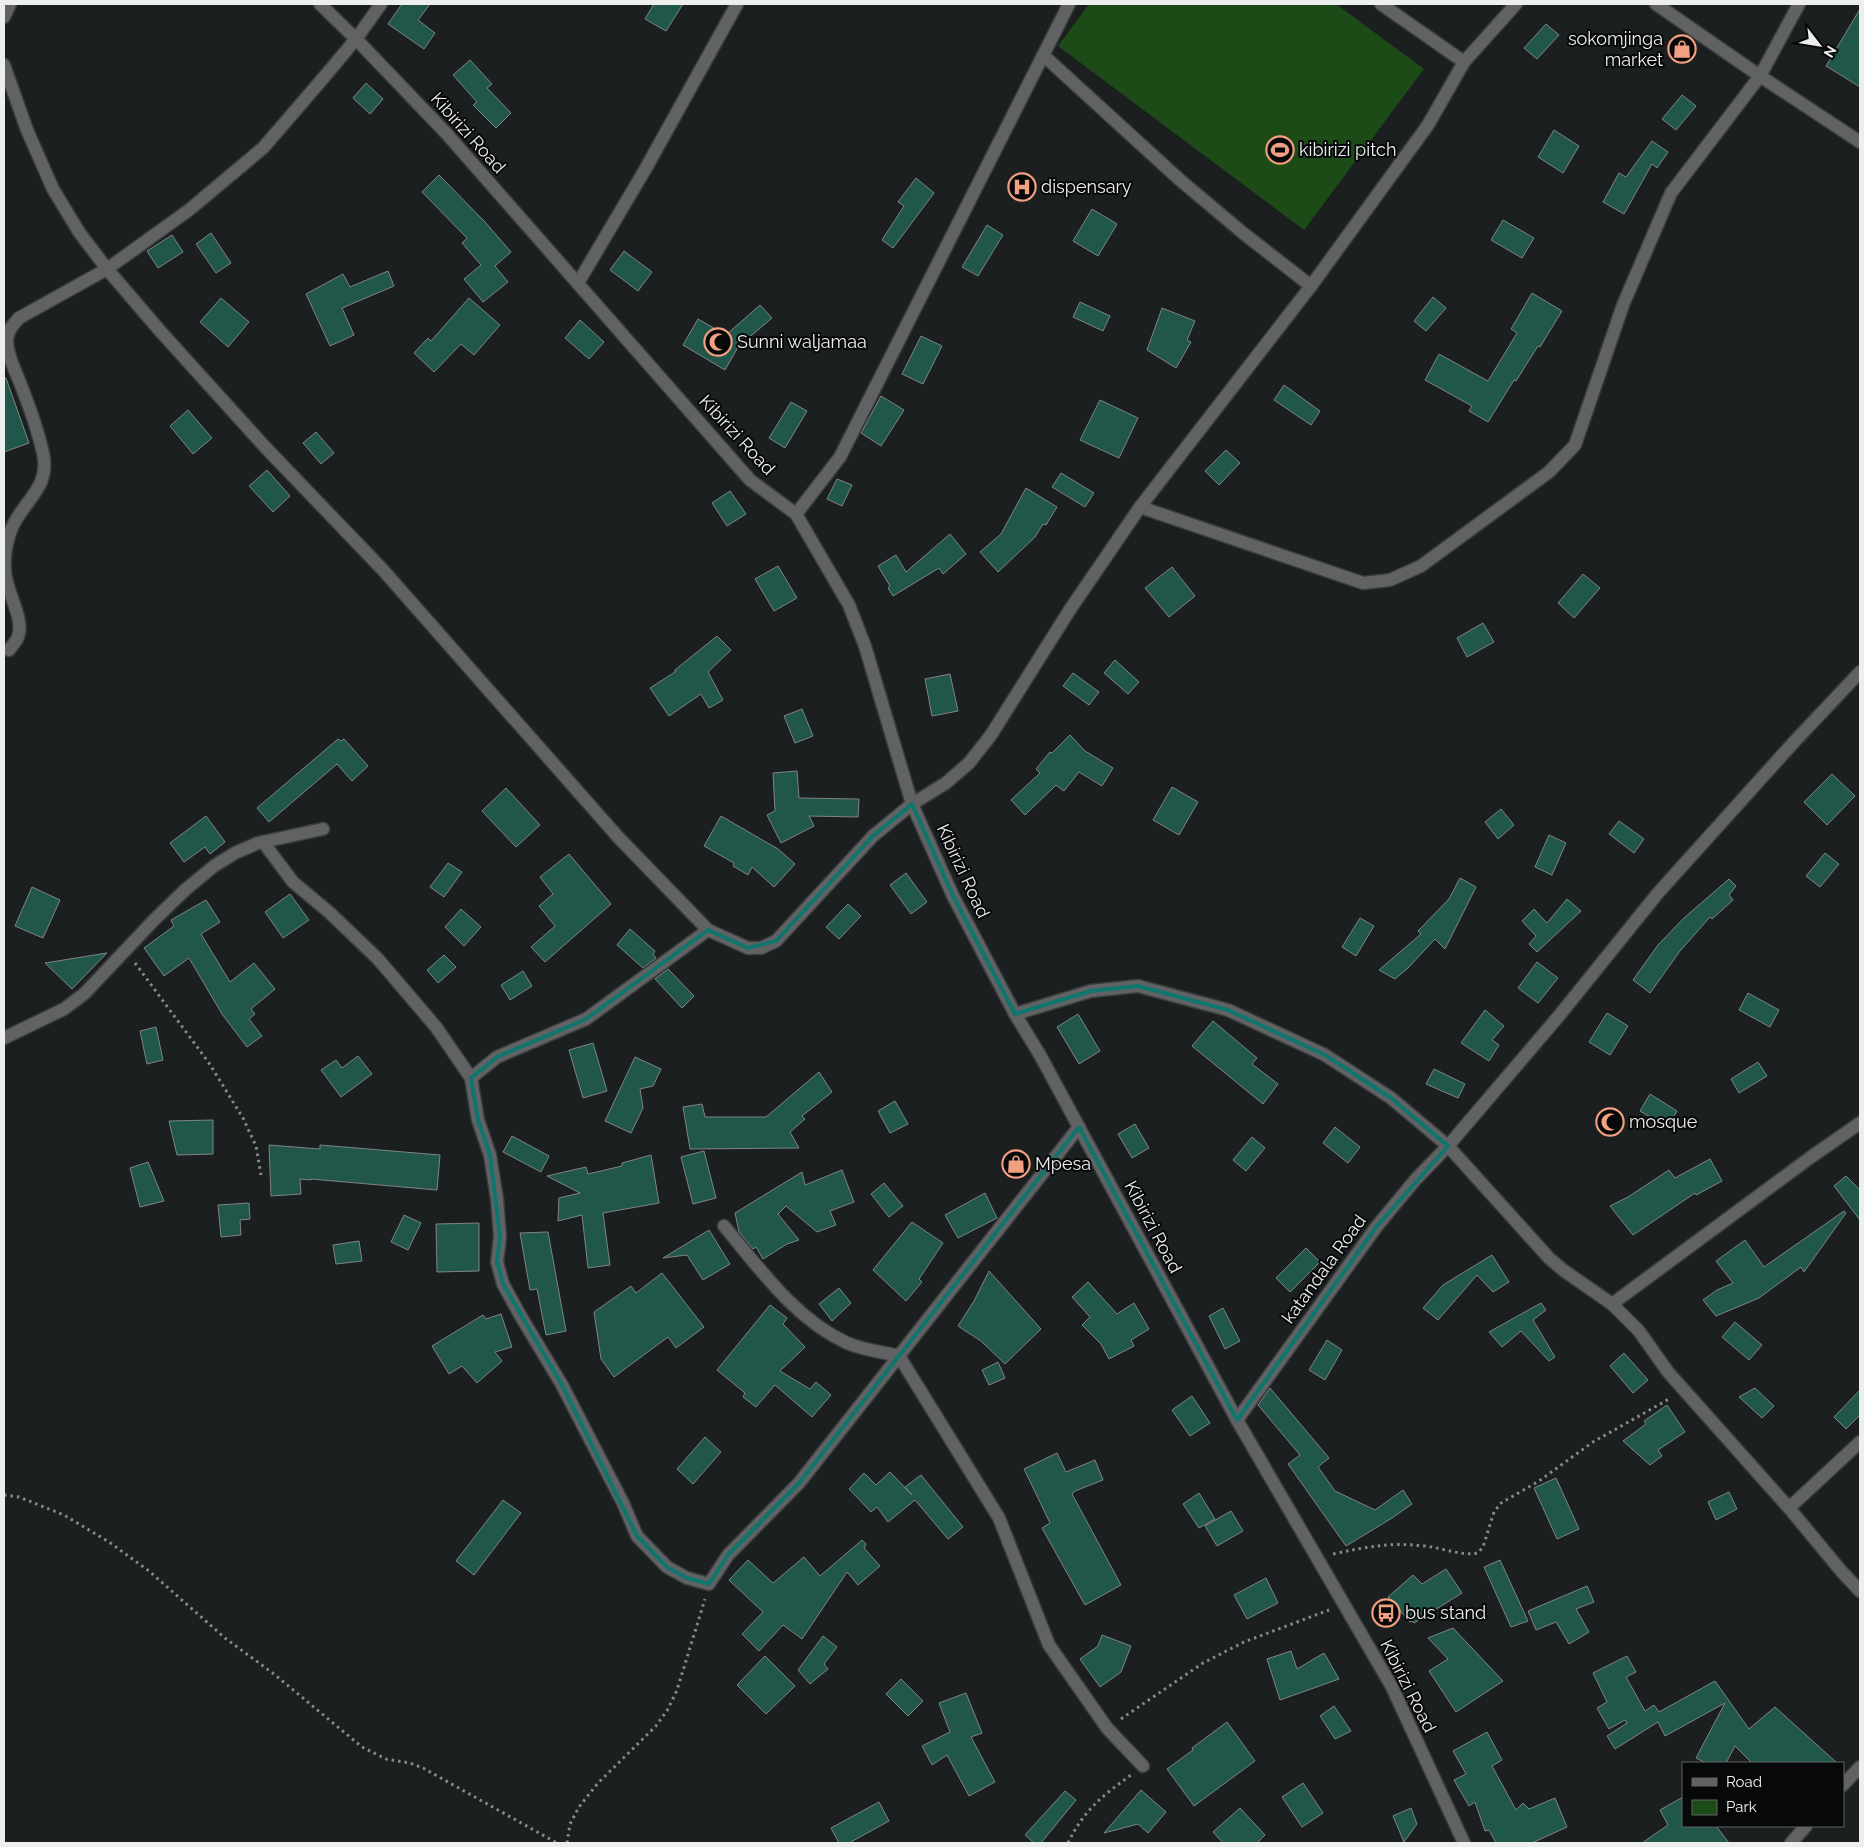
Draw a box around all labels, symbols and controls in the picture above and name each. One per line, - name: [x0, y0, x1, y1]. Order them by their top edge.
- north arrow: [1794, 20, 1844, 70]
- place label: sokomjinga market: [1568, 28, 1663, 70]
- shop icon: sokomjinga market: [1667, 34, 1697, 64]
- text: N: [1821, 43, 1840, 60]
- street label: Kibirizi Road: [427, 88, 510, 177]
- sports icon: kibirizi pitch: [1265, 135, 1295, 165]
- place label: kibirizi pitch: [1299, 139, 1396, 160]
- hospital icon: dispensary: [1007, 172, 1037, 202]
- place label: dispensary: [1041, 176, 1132, 197]
- mosque icon: Sunni waljamaa: [703, 327, 733, 357]
- place label: Sunni waljamaa: [737, 331, 867, 352]
- street label: Kibirizi Road: [695, 390, 780, 479]
- street label: Kibirizi Road: [933, 820, 994, 921]
- mosque icon: mosque: [1595, 1107, 1625, 1137]
- place label: mosque: [1629, 1111, 1698, 1132]
- shop icon: Mpesa: [1001, 1149, 1031, 1179]
- place label: Mpesa: [1035, 1153, 1091, 1174]
- street label: Kibirizi Road: [1120, 1177, 1186, 1276]
- street label: katandala Road: [1277, 1210, 1370, 1327]
- bus stop icon: bus stand: [1371, 1598, 1401, 1628]
- place label: bus stand: [1405, 1602, 1486, 1623]
- street label: Kibirizi Road: [1376, 1636, 1441, 1736]
- legend: [1682, 1762, 1844, 1827]
- text: Road: [1726, 1773, 1762, 1791]
- text: Park: [1726, 1798, 1757, 1816]

